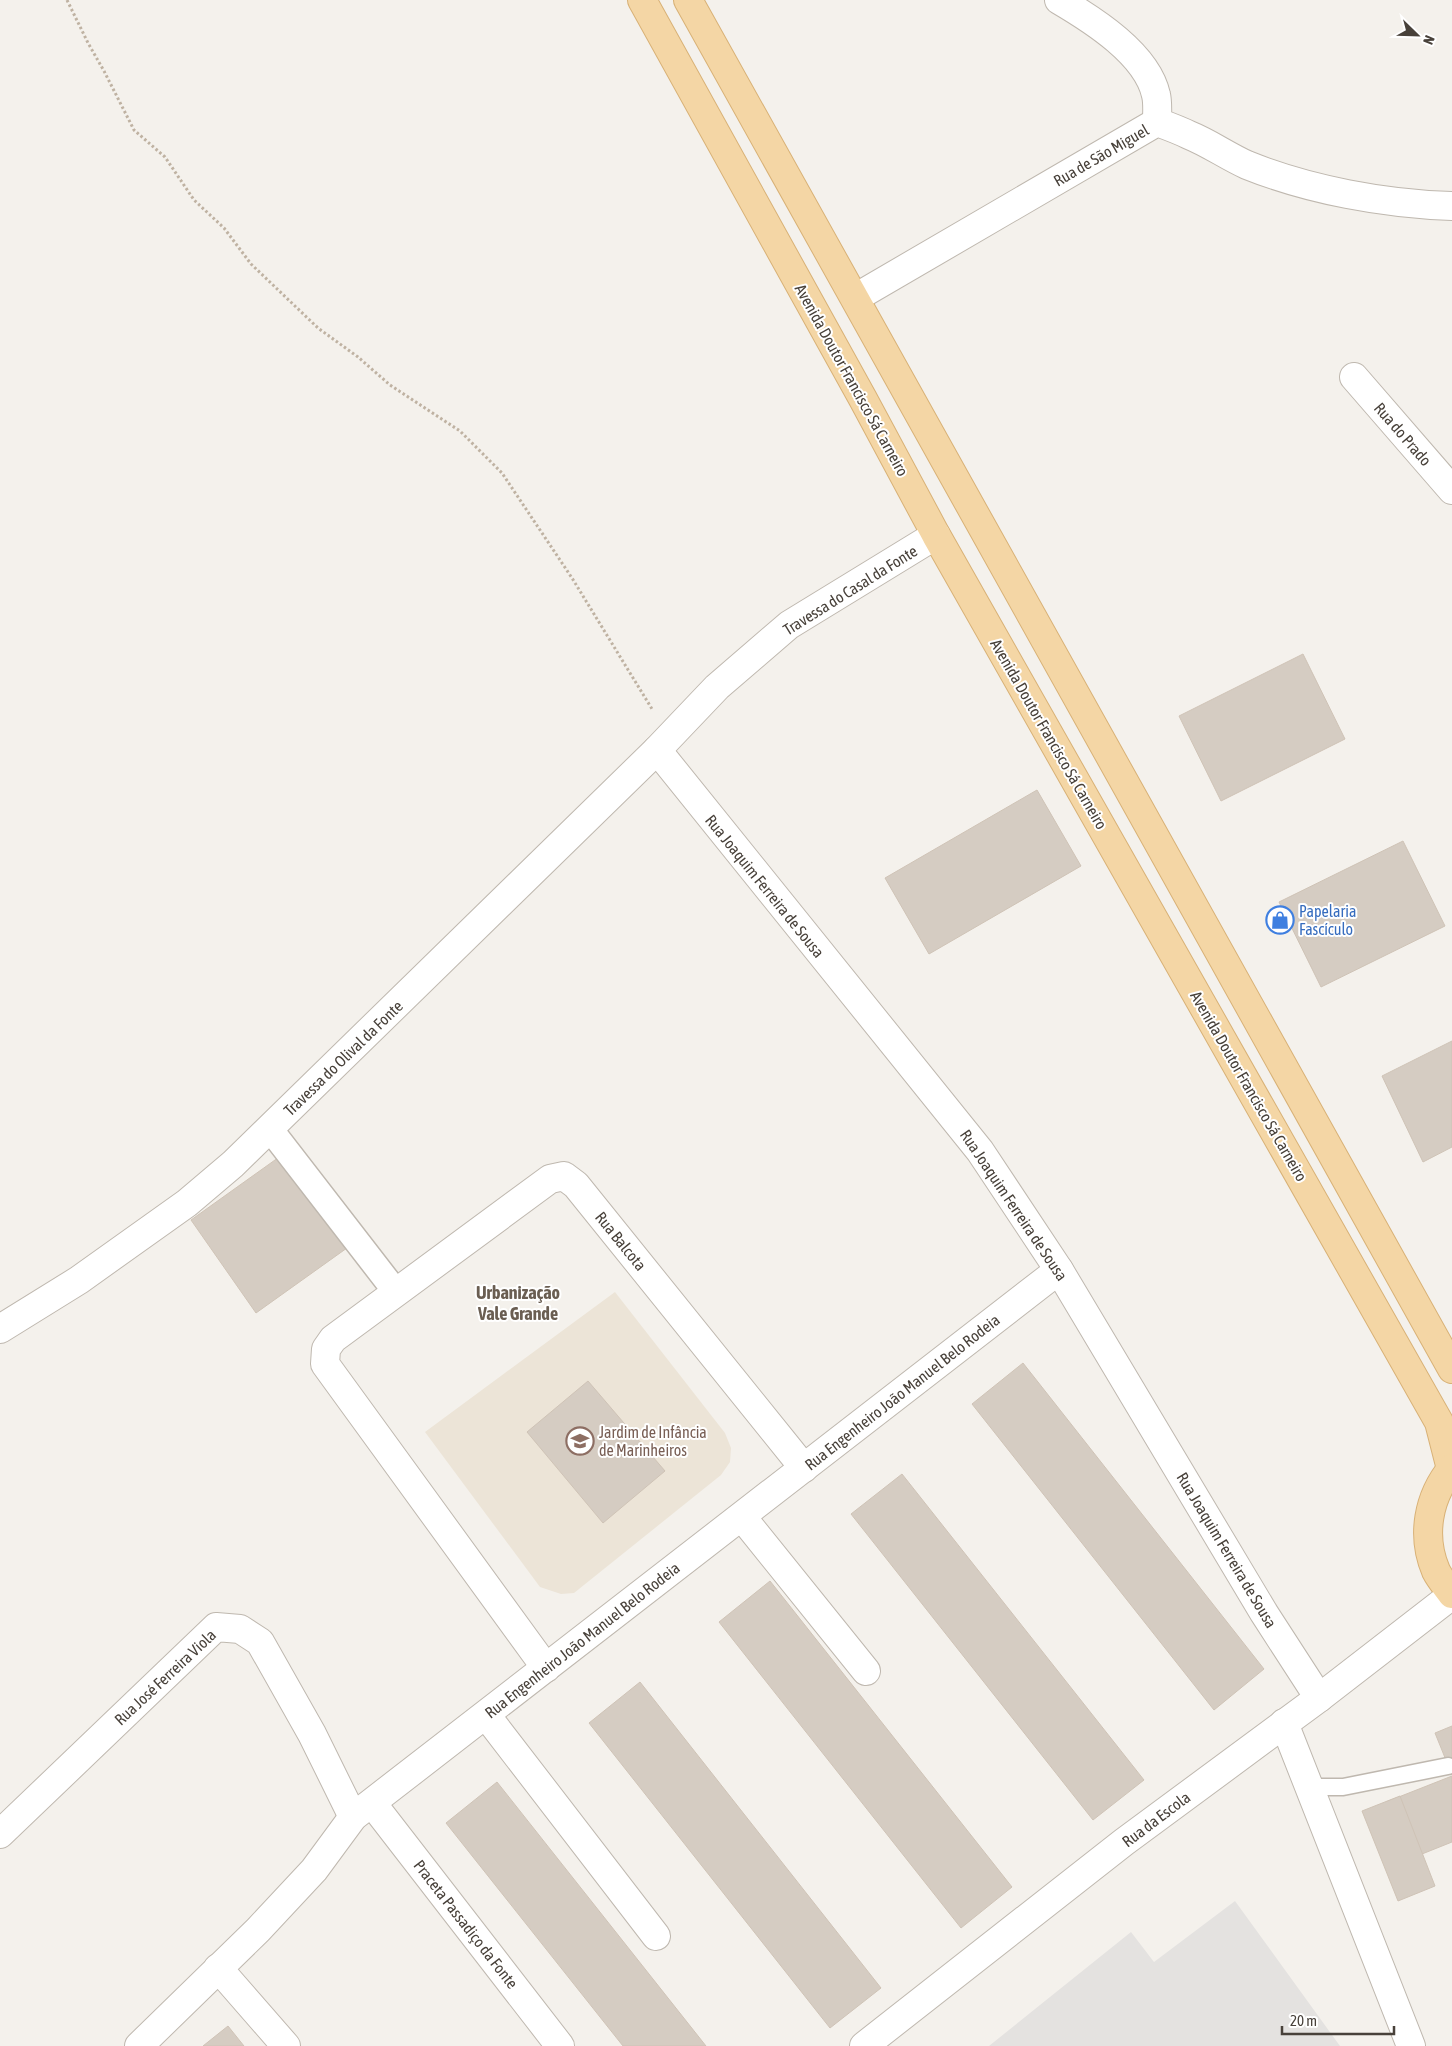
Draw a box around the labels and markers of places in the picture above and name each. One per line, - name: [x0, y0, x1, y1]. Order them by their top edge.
- place label: Papelaria Fascículo: [1299, 902, 1356, 938]
- shop icon: Papelaria Fascículo: [1265, 905, 1295, 935]
- place label: Jardim de Infância de Marinheiros: [599, 1423, 707, 1459]
- school or university icon: Jardim de Infância de Marinheiros: [565, 1426, 595, 1456]

